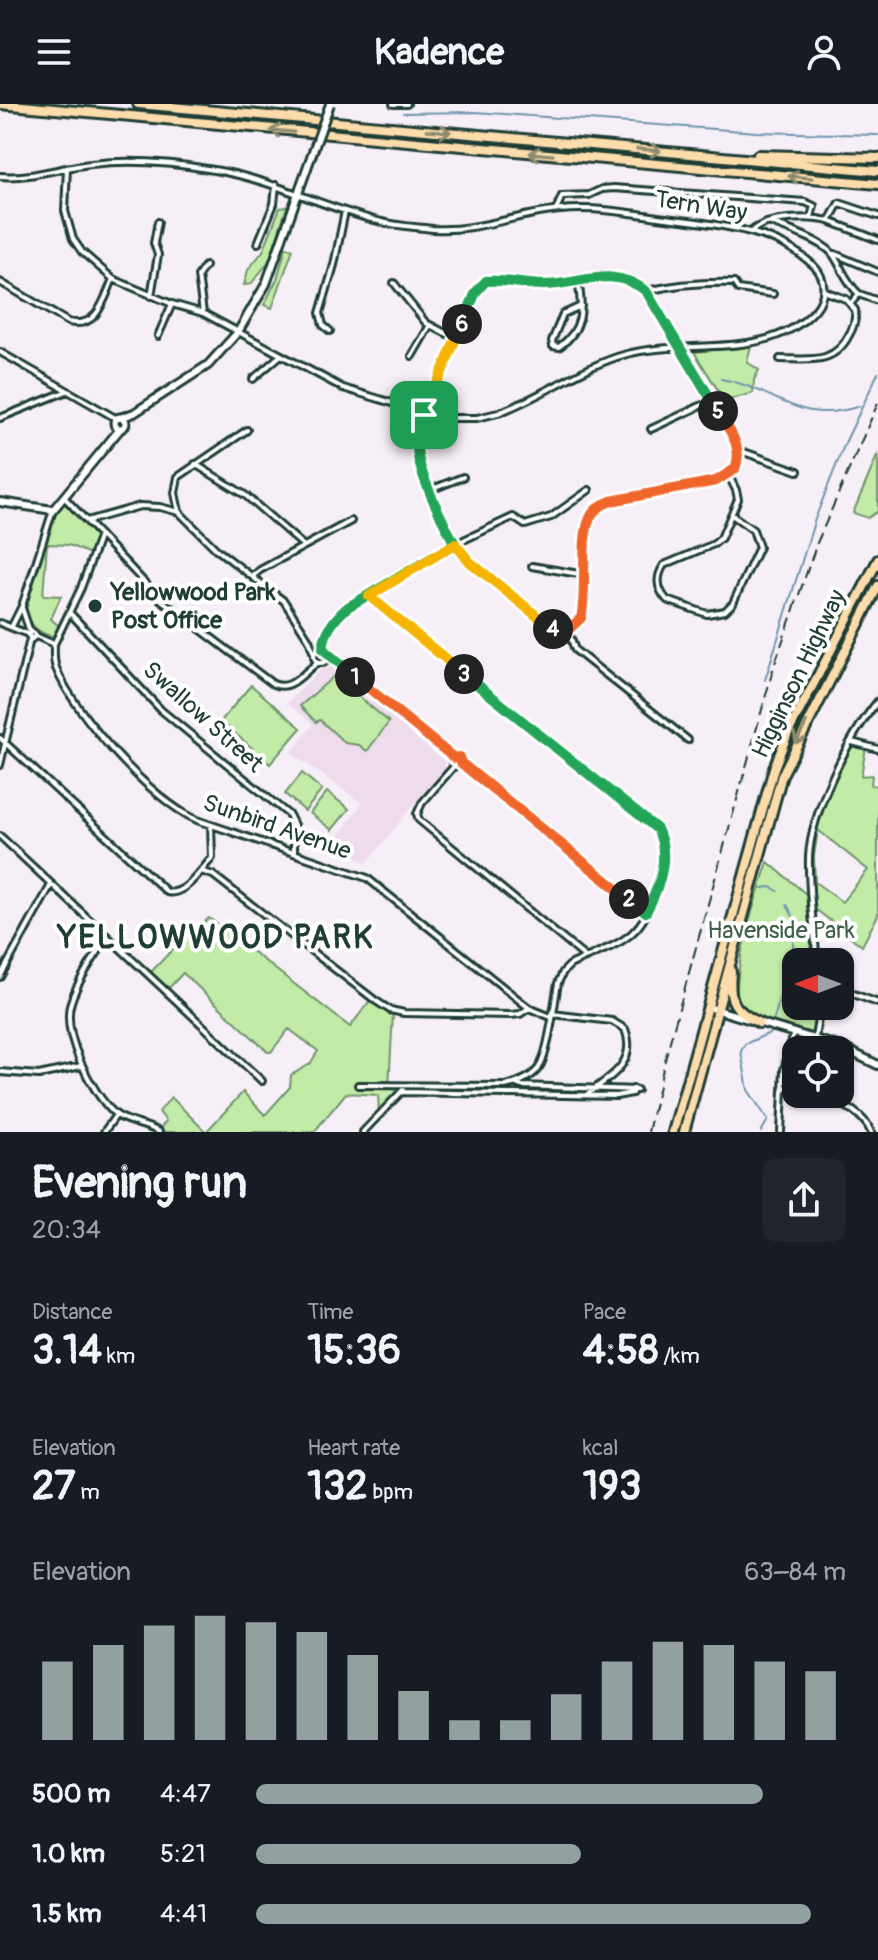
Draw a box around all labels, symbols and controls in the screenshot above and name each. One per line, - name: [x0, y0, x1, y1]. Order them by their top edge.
- icon: menu: [32, 30, 76, 74]
- text: Kadence: [374, 30, 504, 75]
- icon: person: [802, 30, 846, 74]
- one-way arrow: [269, 123, 296, 138]
- one-way arrow: [425, 124, 452, 139]
- one-way arrow: [635, 143, 662, 158]
- one-way arrow: [528, 146, 555, 161]
- one-way arrow: [787, 170, 814, 185]
- street label: Tern Way: [653, 184, 749, 228]
- pin: 6: [442, 304, 482, 344]
- text: 6: [456, 310, 468, 338]
- pin: [390, 381, 458, 449]
- pin: 5: [698, 391, 738, 431]
- icon: arrive: [402, 393, 446, 437]
- text: 5: [712, 397, 724, 425]
- place label: Yellowwood Park Post Office: [110, 578, 276, 635]
- street label: Higginson Highway: [746, 585, 852, 763]
- marker: Yellowwood Park Post Office: [86, 597, 104, 615]
- pin: 4: [533, 609, 573, 649]
- text: 4: [547, 615, 559, 643]
- pin: 3: [444, 654, 484, 694]
- street label: Swallow Street: [137, 655, 269, 779]
- pin: 1: [335, 657, 375, 697]
- text: 3: [458, 660, 470, 688]
- text: 1: [351, 663, 359, 691]
- one-way arrow: [793, 721, 809, 745]
- street label: Sunbird Avenue: [199, 788, 355, 866]
- pin: 2: [609, 879, 649, 919]
- text: 2: [623, 885, 635, 913]
- park label: Havenside Park: [707, 916, 855, 945]
- district label: YELLOWWOOD PARK: [56, 918, 374, 958]
- north arrow: [782, 948, 854, 1020]
- map controls: [782, 948, 854, 1108]
- button: locate: [782, 1036, 854, 1108]
- text: Evening run: [32, 1156, 247, 1211]
- button: share: [762, 1158, 846, 1242]
- text: 20:34: [32, 1214, 101, 1246]
- text: Distance: [32, 1298, 112, 1326]
- text: Time: [307, 1298, 353, 1326]
- text: Pace: [583, 1298, 626, 1326]
- text: 3.14: [32, 1326, 102, 1375]
- text: 15:36: [307, 1326, 401, 1375]
- text: 4:58: [583, 1326, 658, 1375]
- text: km: [102, 1342, 135, 1370]
- text: /km: [658, 1342, 700, 1370]
- text: Elevation: [32, 1434, 116, 1462]
- text: Heart rate: [307, 1434, 400, 1462]
- text: kcal: [583, 1434, 618, 1462]
- text: 27: [32, 1462, 76, 1511]
- text: 132: [307, 1462, 368, 1511]
- text: 193: [583, 1462, 641, 1511]
- text: m: [76, 1478, 100, 1506]
- text: bpm: [368, 1478, 413, 1506]
- text: Elevation: [32, 1556, 131, 1588]
- text: 63–84 m: [744, 1556, 846, 1588]
- text: 500 m: [32, 1778, 110, 1810]
- text: 4:47: [160, 1778, 211, 1810]
- text: 1.0 km: [32, 1838, 105, 1870]
- text: 5:21: [160, 1838, 206, 1870]
- text: 1.5 km: [32, 1898, 102, 1930]
- text: 4:41: [160, 1898, 207, 1930]

